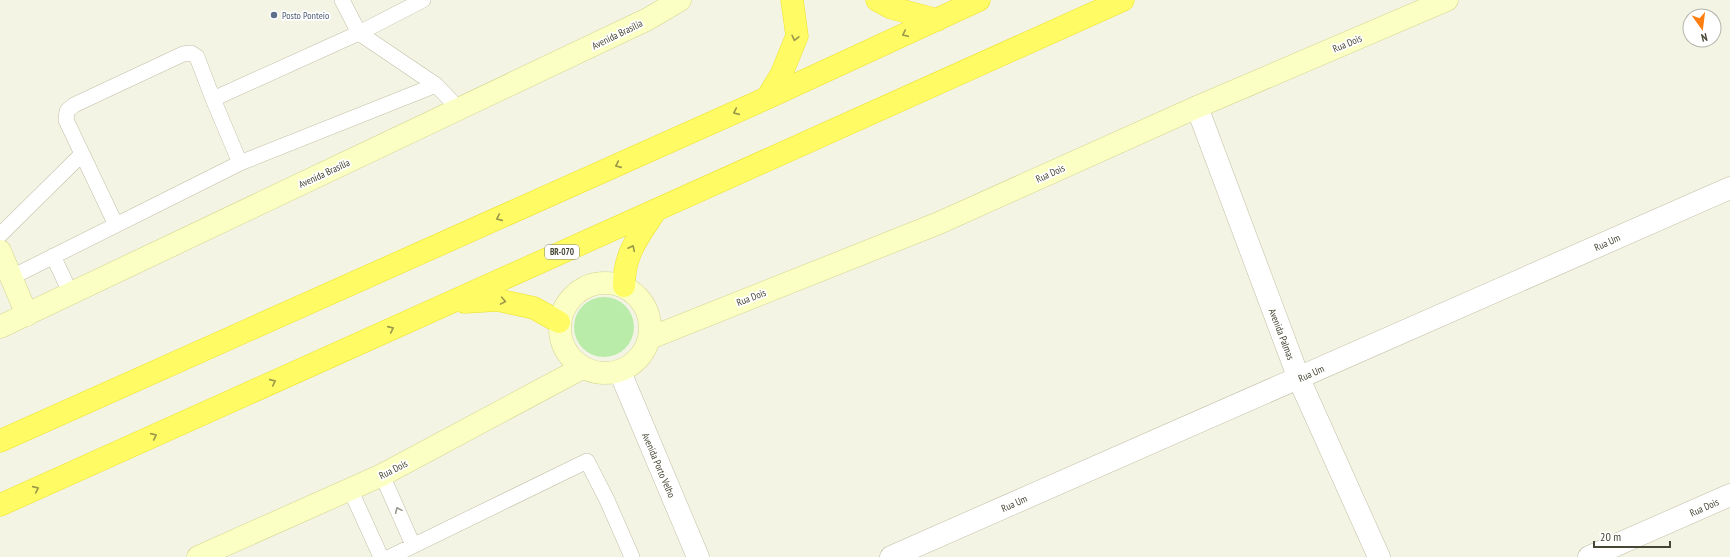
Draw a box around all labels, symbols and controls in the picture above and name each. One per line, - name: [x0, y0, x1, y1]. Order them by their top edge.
- north arrow: [1682, 8, 1722, 48]
- place label: Posto Ponteio: [282, 9, 329, 22]
- marker: Posto Ponteio: [269, 10, 279, 20]
- street label: Avenida Brasília: [590, 17, 645, 52]
- one-way arrow: [902, 29, 910, 37]
- text: N: [1700, 30, 1709, 45]
- street label: Rua Dois: [1331, 31, 1364, 55]
- one-way arrow: [791, 35, 799, 42]
- one-way arrow: [733, 107, 741, 115]
- street label: Avenida Brasília: [297, 156, 352, 191]
- one-way arrow: [614, 160, 622, 168]
- street label: Rua Dois: [1034, 161, 1067, 186]
- one-way arrow: [496, 213, 503, 221]
- street label: Rua Um: [1592, 231, 1622, 254]
- road number: BR-070: [545, 245, 579, 259]
- one-way arrow: [627, 245, 635, 252]
- street label: Rua Dois: [735, 286, 768, 309]
- one-way arrow: [500, 296, 506, 305]
- street label: Avenida Palmas: [1266, 307, 1297, 362]
- one-way arrow: [387, 326, 395, 334]
- street label: Rua Um: [1296, 362, 1326, 385]
- one-way arrow: [268, 379, 276, 387]
- street label: Avenida Porto Velho: [639, 431, 678, 500]
- one-way arrow: [151, 432, 158, 440]
- street label: Rua Dois: [377, 456, 410, 482]
- one-way arrow: [31, 486, 39, 494]
- street label: Rua Um: [999, 492, 1029, 515]
- street label: Rua Dois: [1688, 495, 1721, 520]
- one-way arrow: [395, 506, 403, 514]
- scale bar: [1594, 523, 1670, 549]
- text: 20 m: [1600, 529, 1621, 544]

